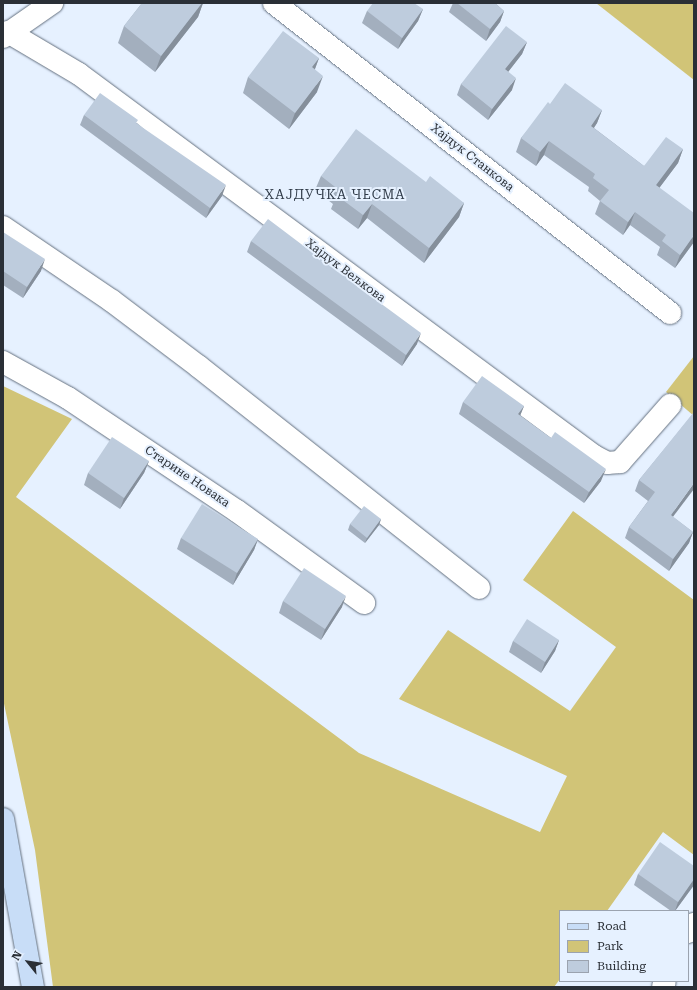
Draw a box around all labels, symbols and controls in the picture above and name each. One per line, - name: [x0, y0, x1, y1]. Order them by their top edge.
- street label: Хајдук Станкова: [428, 121, 516, 195]
- district label: ХАЈДУЧКА ЧЕСМА: [265, 187, 405, 203]
- street label: Хајдук Вељкова: [302, 236, 388, 306]
- street label: Старине Новака: [142, 443, 232, 511]
- legend: [559, 910, 689, 982]
- text: Road: [597, 919, 626, 933]
- text: Park: [597, 939, 623, 953]
- north arrow: [8, 942, 48, 982]
- text: N: [9, 949, 25, 963]
- text: Building: [597, 959, 646, 973]

